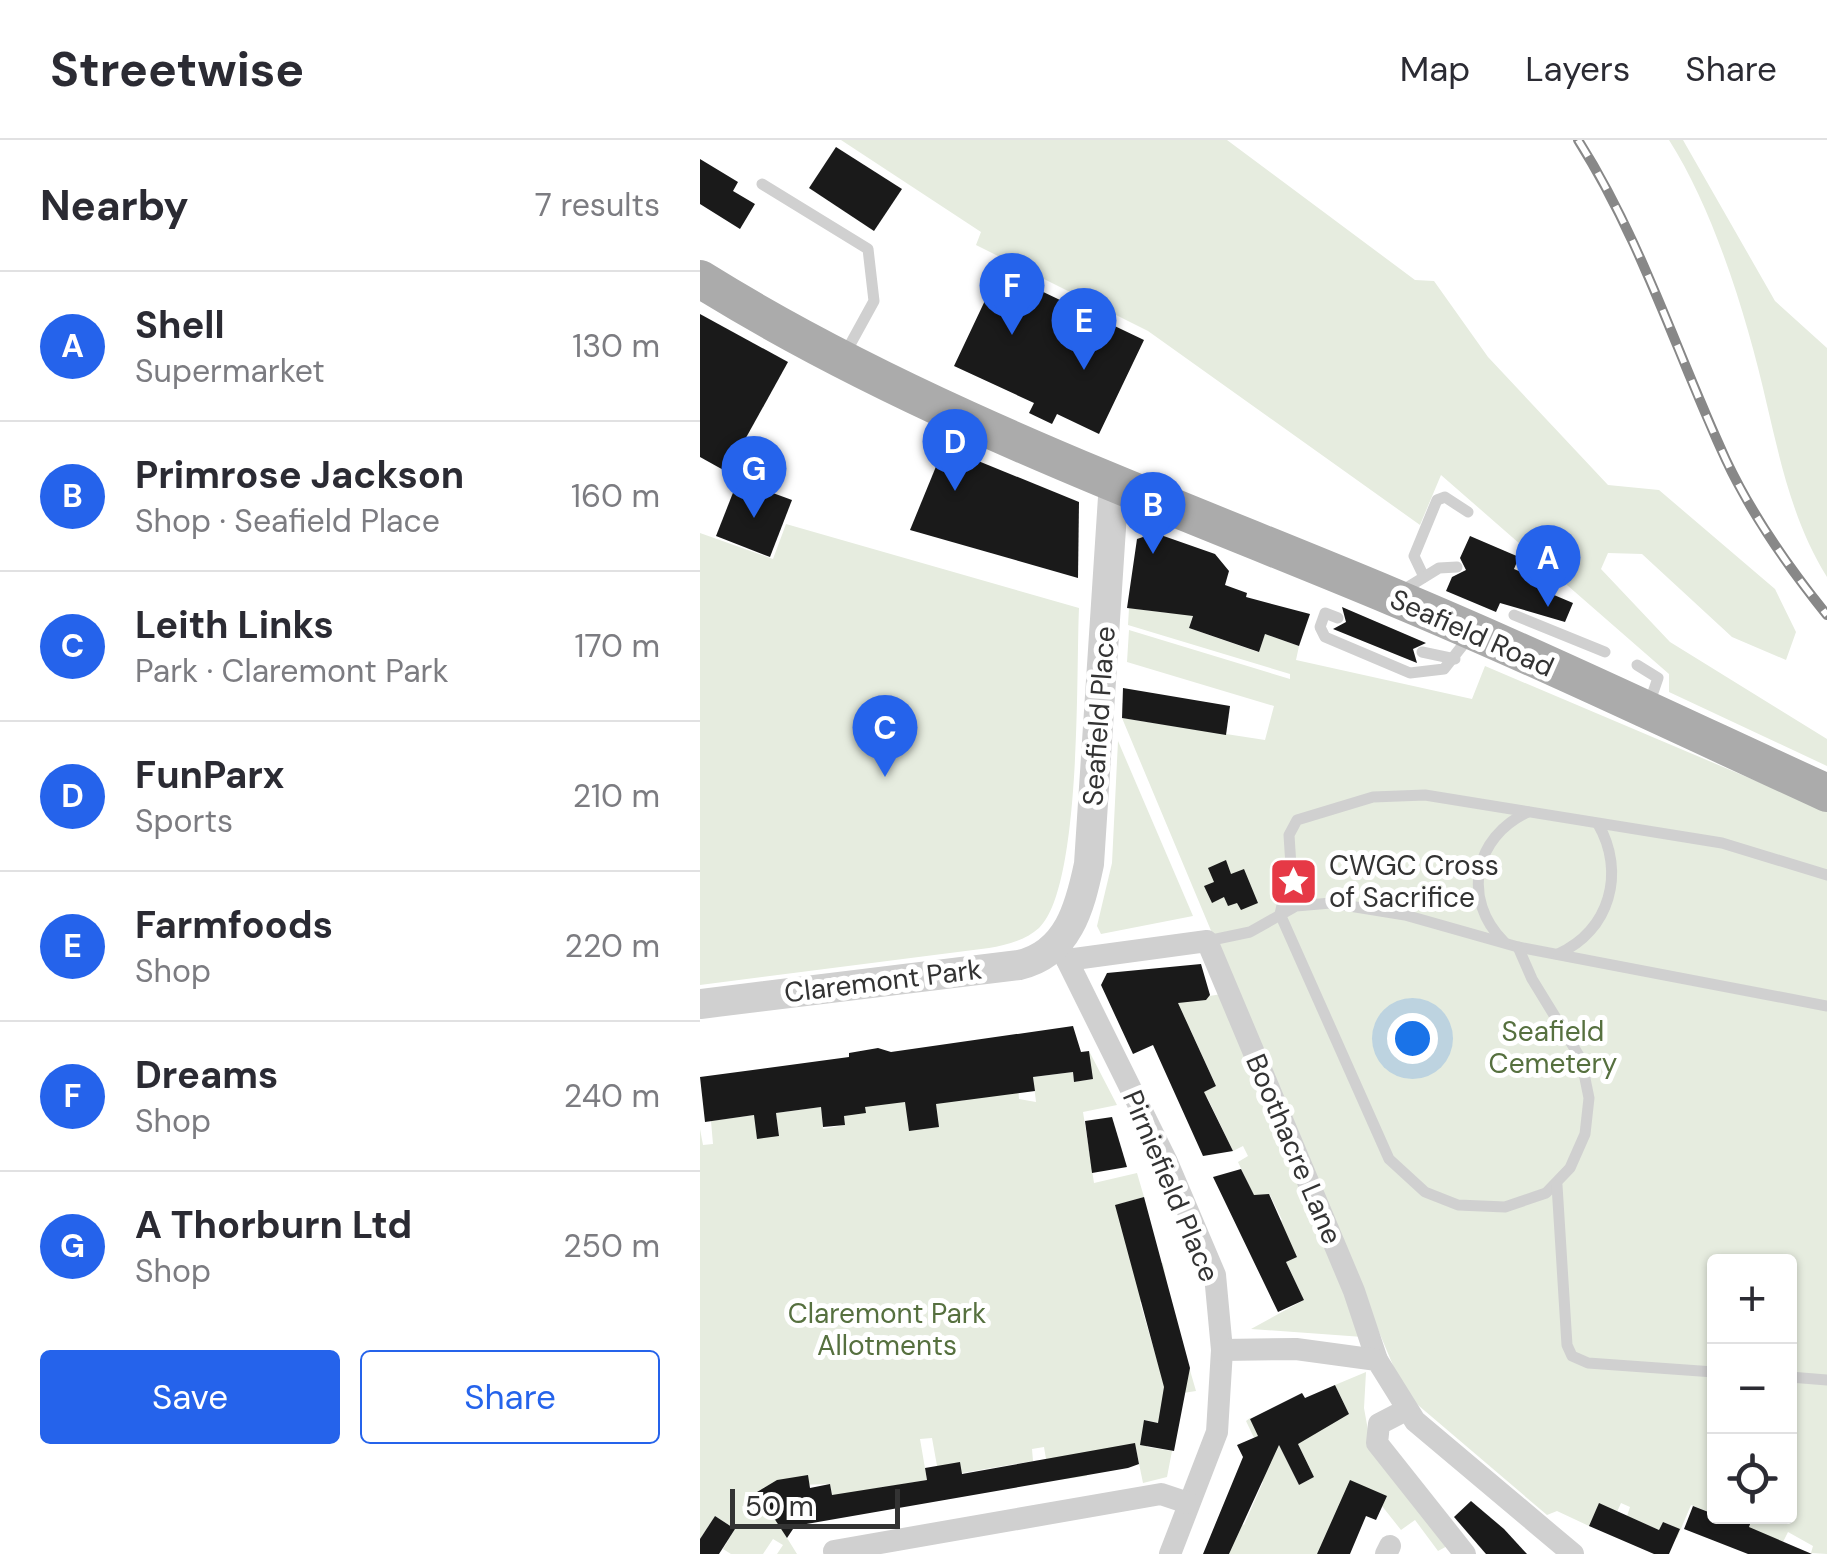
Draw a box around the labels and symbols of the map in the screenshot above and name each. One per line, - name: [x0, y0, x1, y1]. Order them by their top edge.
- pin: F: [980, 252, 1044, 335]
- pin: E: [1052, 288, 1116, 370]
- pin: D: [922, 408, 988, 491]
- pin: G: [722, 436, 786, 518]
- pin: B: [1120, 472, 1186, 554]
- pin: A: [1516, 524, 1580, 607]
- street label: Seafield Road: [1384, 580, 1560, 686]
- street label: Seafield Place: [1074, 625, 1124, 807]
- pin: C: [852, 694, 918, 777]
- place label: CWGC Cross of Sacrifice: [1329, 847, 1499, 916]
- place icon: CWGC Cross of Sacrifice: [1268, 855, 1320, 907]
- street label: Claremont Park: [782, 951, 984, 1011]
- your location: [1387, 1013, 1438, 1064]
- park label: Seafield Cemetery: [1489, 1013, 1617, 1082]
- street label: Boothacre Lane: [1237, 1048, 1351, 1250]
- street label: Pirniefield Place: [1114, 1085, 1228, 1287]
- park label: Claremont Park Allotments: [788, 1295, 986, 1364]
- scale bar: [730, 1484, 900, 1528]

